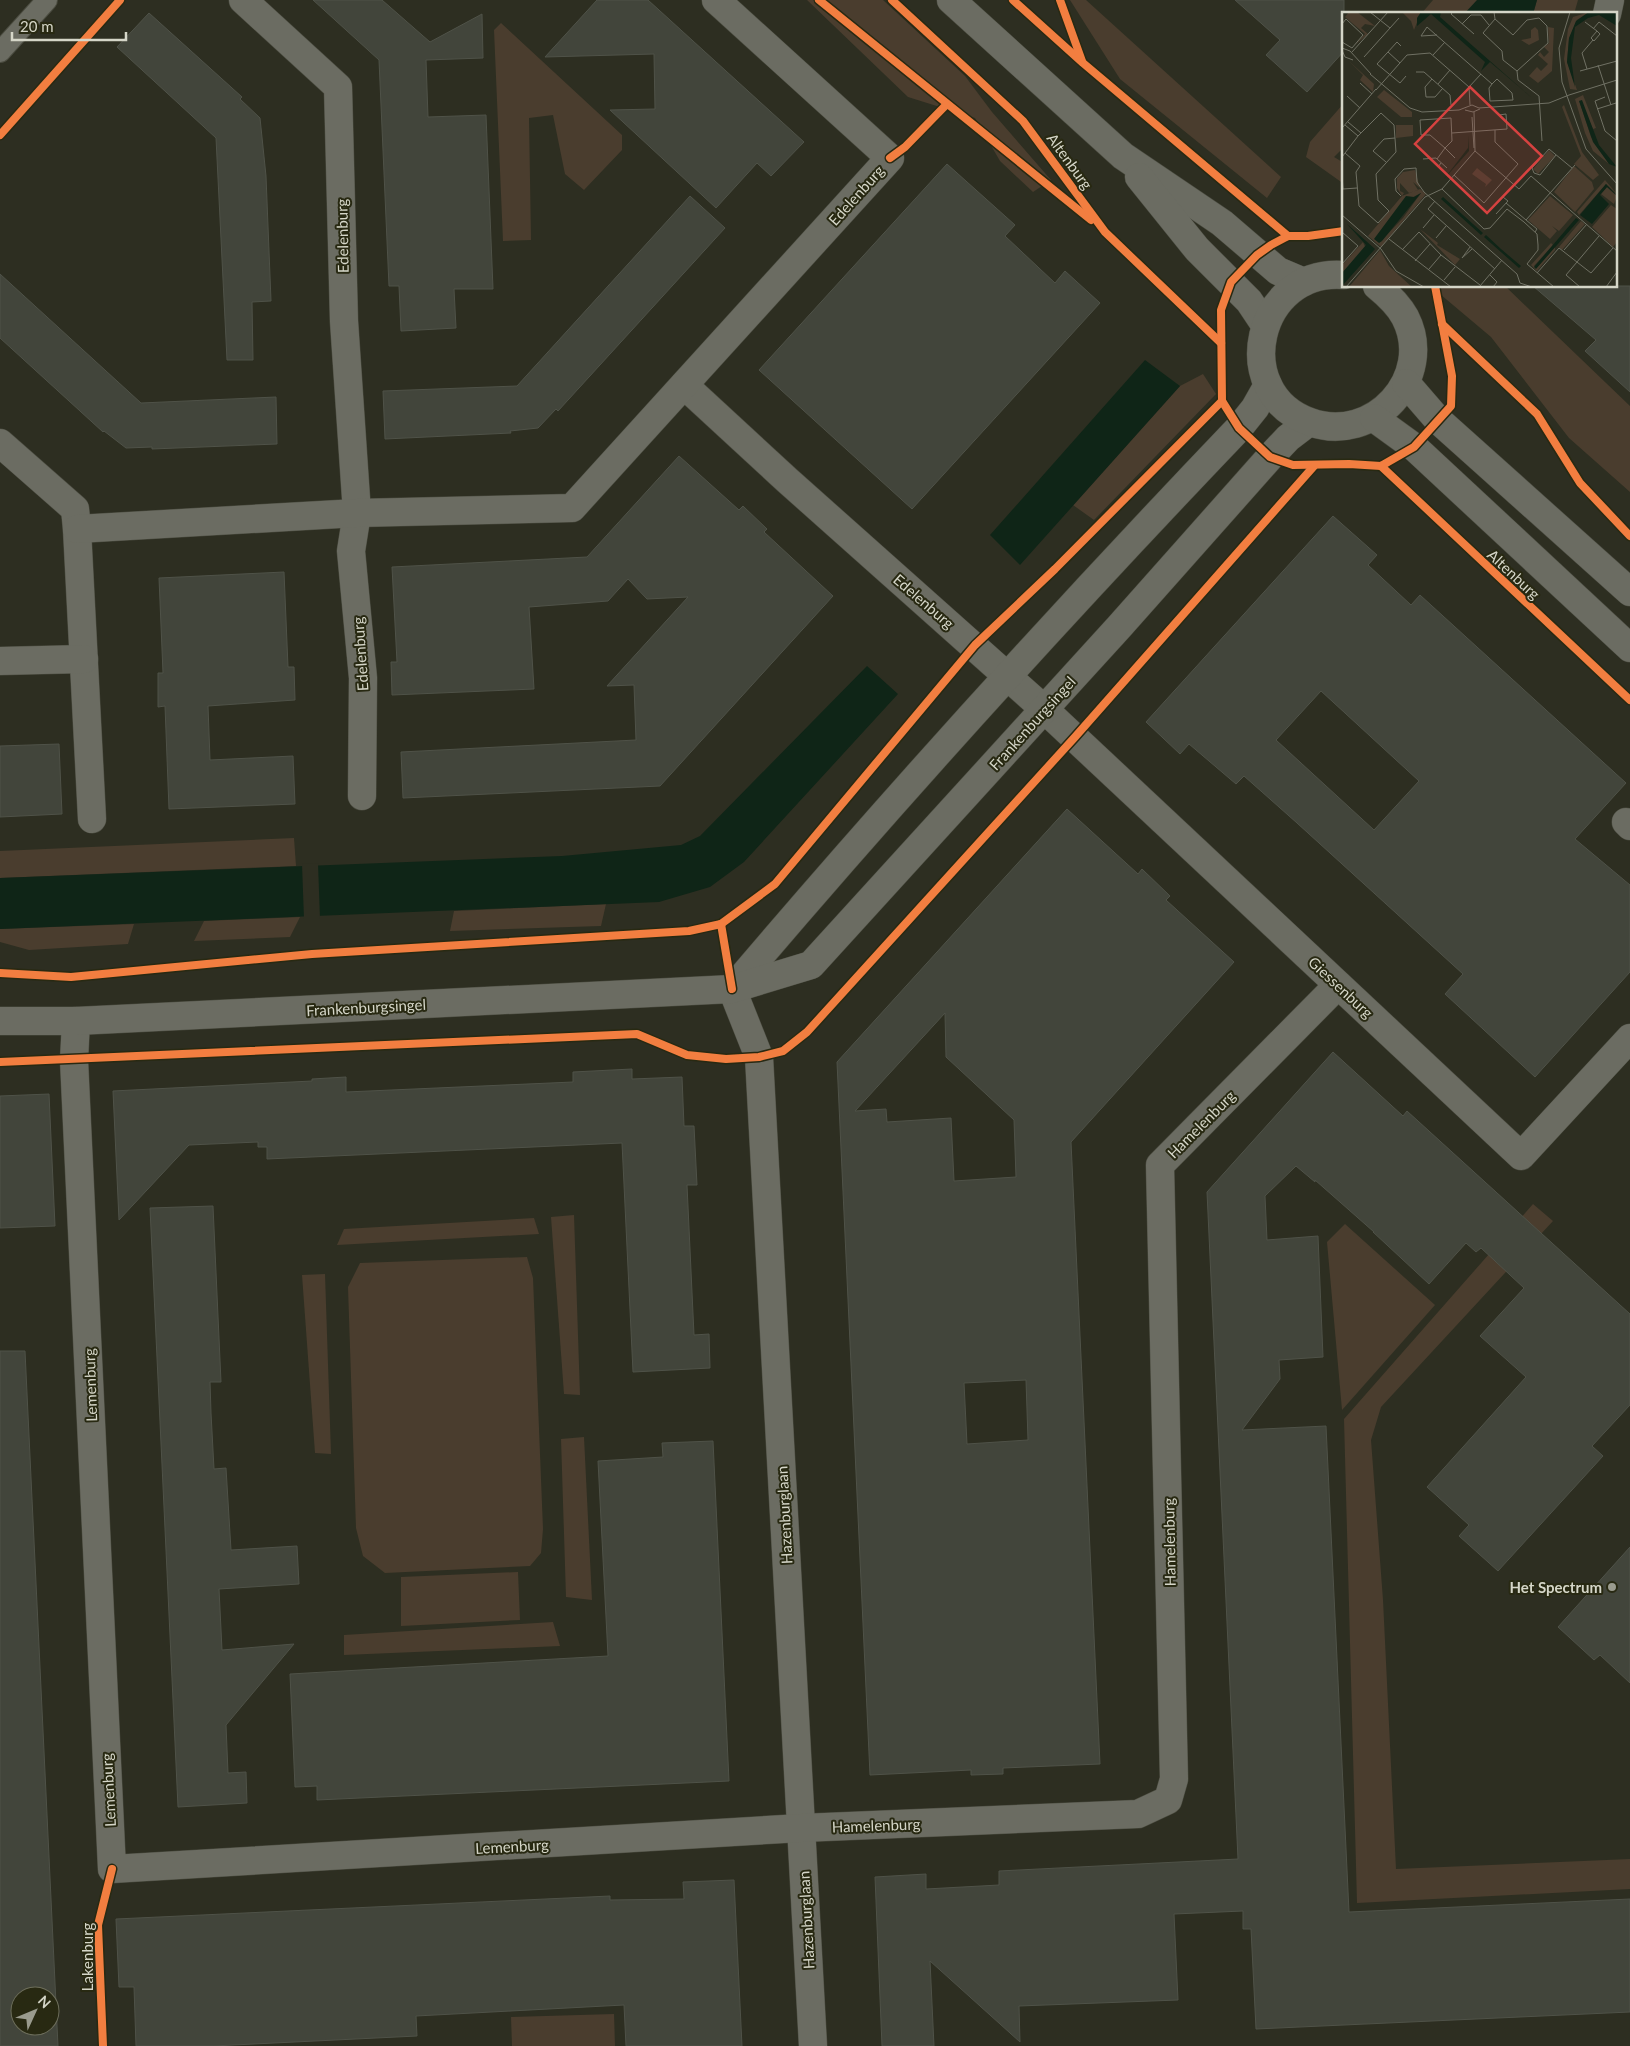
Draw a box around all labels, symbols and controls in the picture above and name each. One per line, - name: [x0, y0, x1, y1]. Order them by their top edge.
- scale bar: [12, 10, 126, 42]
- inset map: [1342, 12, 1618, 288]
- text: 20 m: [20, 17, 54, 35]
- street label: Altenburg: [1044, 129, 1097, 193]
- street label: Edelenburg: [824, 161, 888, 229]
- street label: Edelenburg: [332, 198, 352, 273]
- street label: Altenburg: [1484, 545, 1544, 603]
- street label: Edelenburg: [890, 570, 958, 632]
- street label: Edelenburg: [348, 616, 372, 692]
- street label: Frankenburgsingel: [985, 672, 1079, 774]
- street label: Giessenburg: [1305, 953, 1377, 1022]
- street label: Frankenburgsingel: [306, 995, 426, 1019]
- street label: Hamelenburg: [1163, 1086, 1239, 1162]
- street label: Lemenburg: [80, 1348, 100, 1422]
- street label: Hazenburglaan: [772, 1465, 796, 1565]
- street label: Hamelenburg: [1159, 1497, 1179, 1586]
- place label: Het Spectrum: [1509, 1578, 1602, 1596]
- marker: Het Spectrum: [1606, 1581, 1618, 1593]
- street label: Lemenburg: [97, 1753, 119, 1827]
- street label: Hamelenburg: [831, 1814, 921, 1836]
- street label: Lemenburg: [475, 1835, 549, 1857]
- street label: Hazenburglaan: [794, 1870, 818, 1970]
- street label: Lakenburg: [78, 1923, 96, 1991]
- north arrow: [10, 1986, 60, 2036]
- text: N: [35, 1992, 55, 2011]

